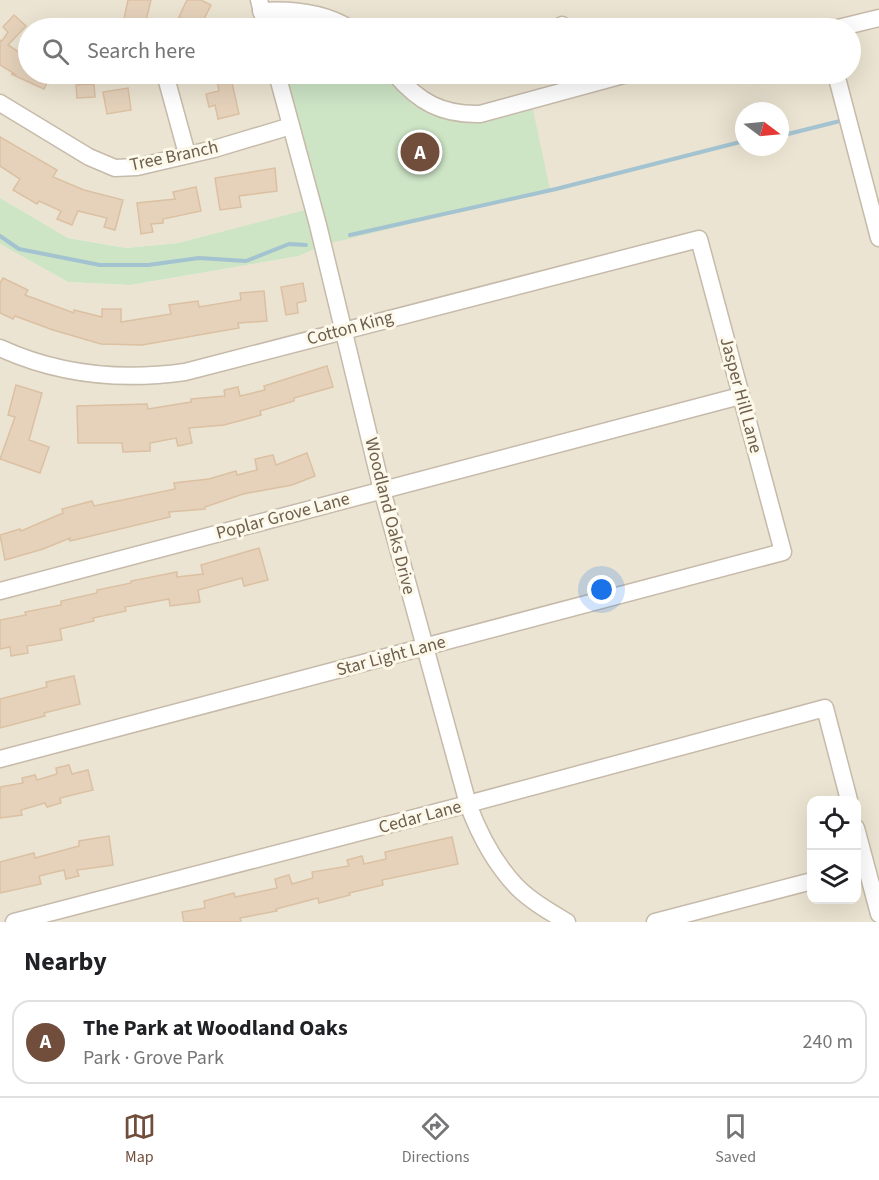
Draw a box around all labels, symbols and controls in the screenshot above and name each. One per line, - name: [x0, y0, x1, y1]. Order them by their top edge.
- search box: [18, 18, 861, 84]
- icon: search: [39, 35, 72, 68]
- text: Search here: [87, 35, 195, 67]
- north arrow: [735, 102, 789, 156]
- pin: A: [400, 130, 440, 174]
- street label: Tree Branch: [128, 134, 220, 178]
- street label: Cotton King: [304, 305, 396, 351]
- street label: Jasper Hill Lane: [713, 334, 769, 456]
- street label: Woodland Oaks Drive: [358, 435, 422, 597]
- street label: Poplar Grove Lane: [213, 486, 353, 546]
- your location: [587, 575, 616, 604]
- street label: Star Light Lane: [334, 629, 448, 683]
- street label: Cedar Lane: [376, 794, 464, 840]
- map controls: [807, 796, 861, 904]
- button: locate: [807, 796, 861, 850]
- button: layers: [807, 850, 861, 904]
- text: Nearby: [24, 943, 107, 980]
- text: The Park at Woodland Oaks: [83, 1012, 348, 1044]
- text: A: [40, 1028, 51, 1056]
- text: 240 m: [803, 1028, 853, 1056]
- text: Park · Grove Park: [83, 1044, 224, 1072]
- tab: Map: [123, 1110, 156, 1168]
- tab: Directions: [402, 1110, 469, 1168]
- tab: Saved: [715, 1110, 756, 1168]

